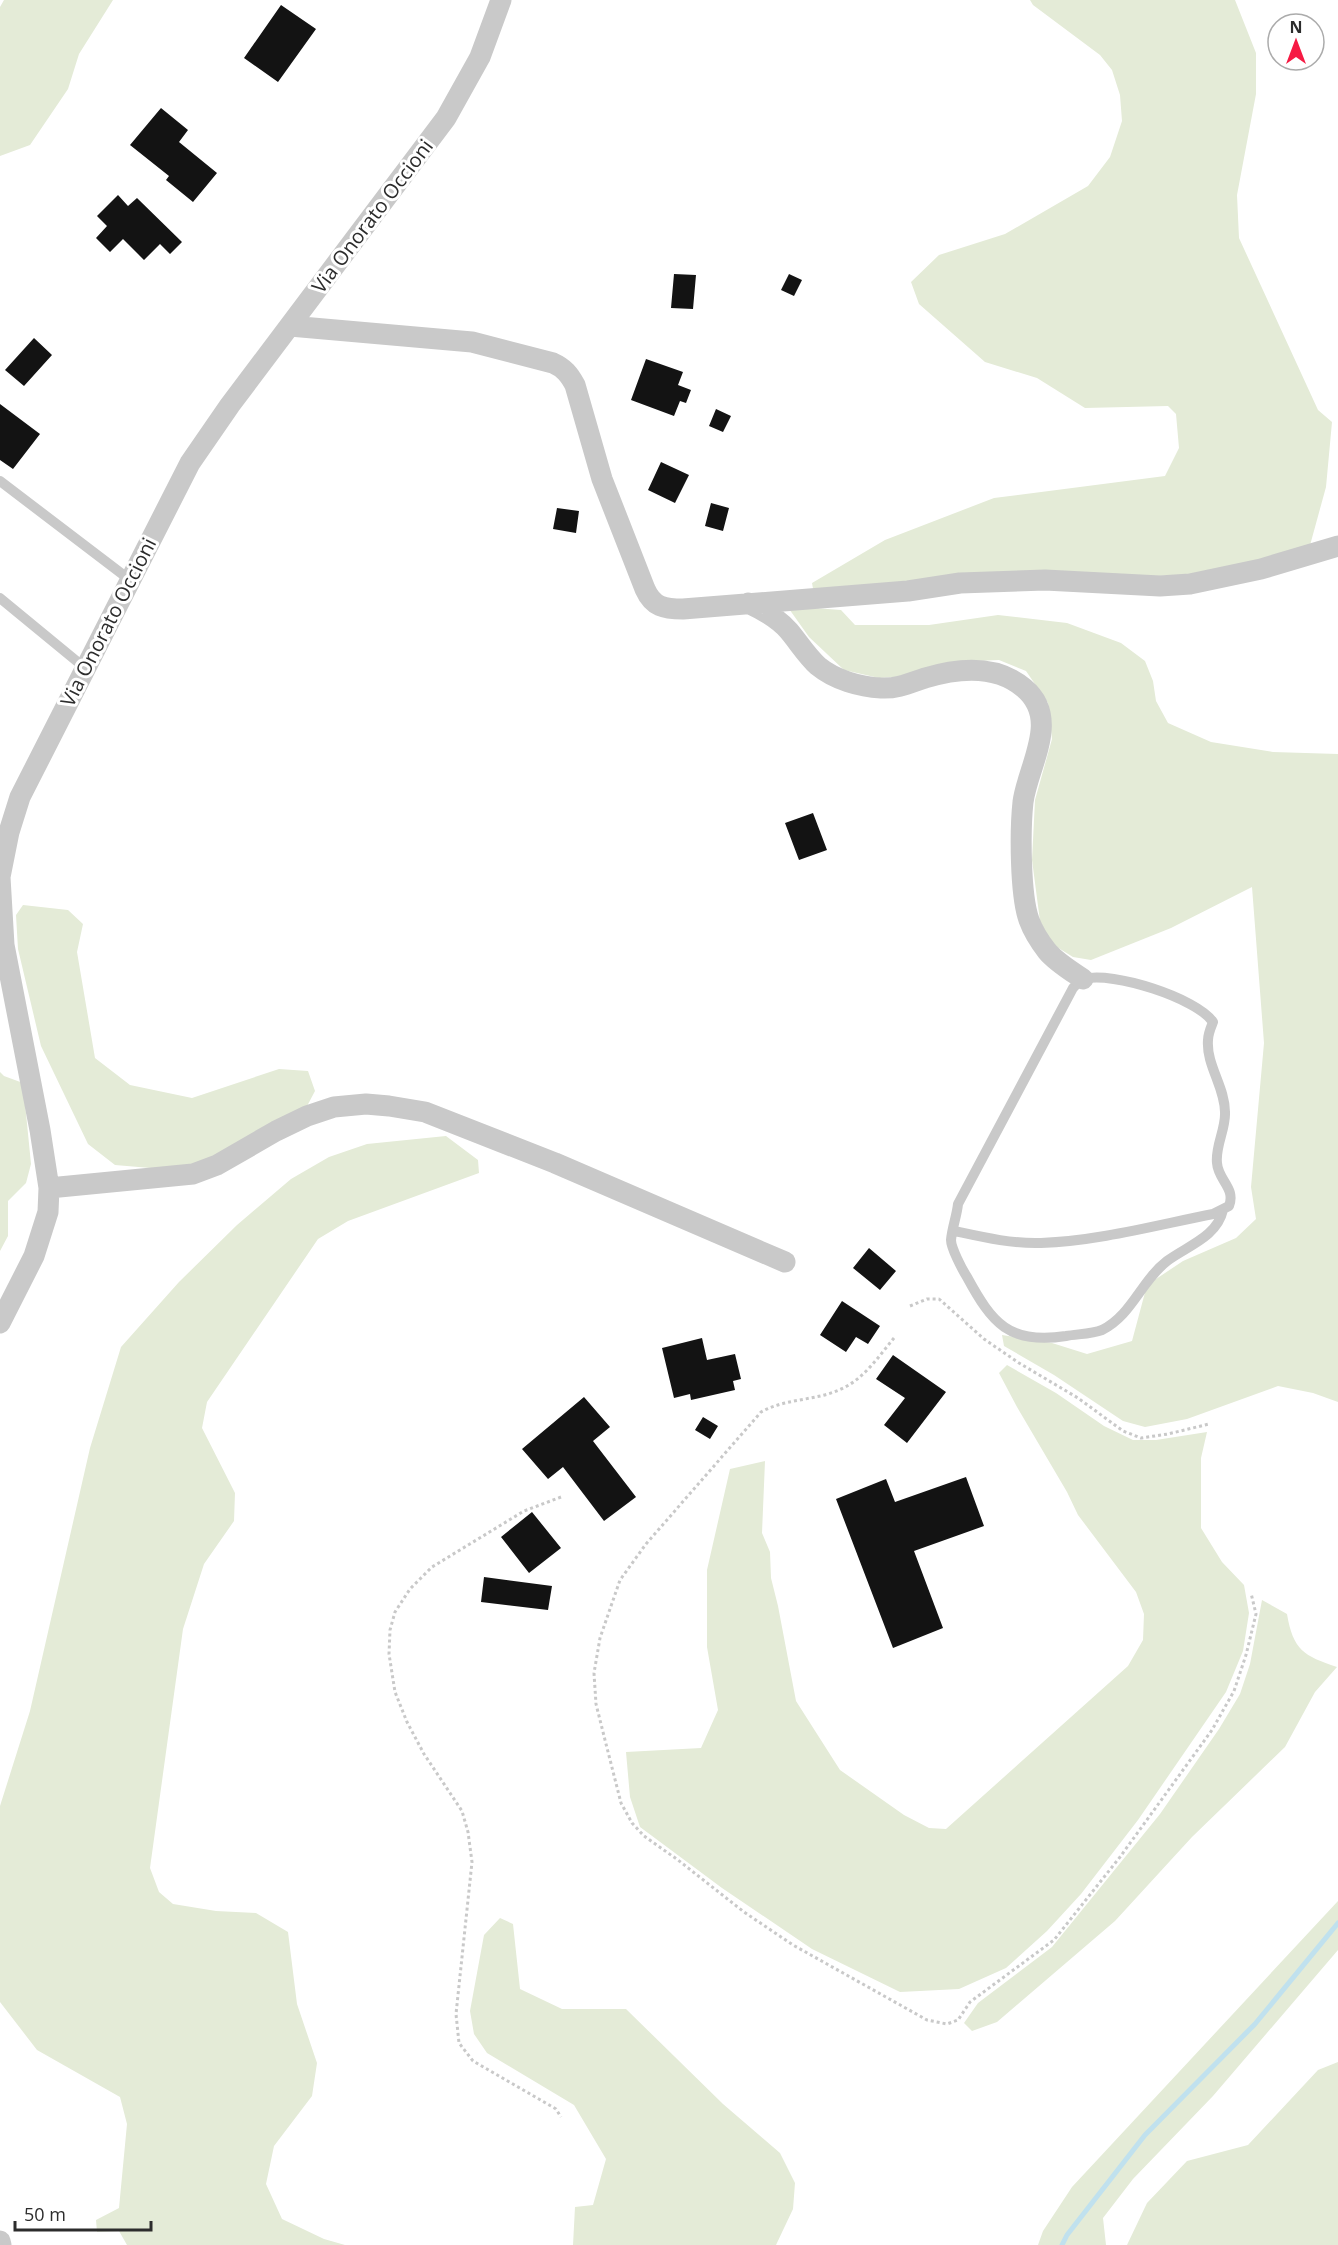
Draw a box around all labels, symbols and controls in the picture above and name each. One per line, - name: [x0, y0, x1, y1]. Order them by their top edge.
- north arrow: [1266, 12, 1326, 72]
- text: N: [1289, 16, 1303, 38]
- street label: Via Onorato Occioni: [305, 134, 439, 298]
- street label: Via Onorato Occioni: [54, 533, 162, 711]
- scale bar: [15, 2194, 152, 2232]
- text: 50 m: [24, 2202, 66, 2226]

